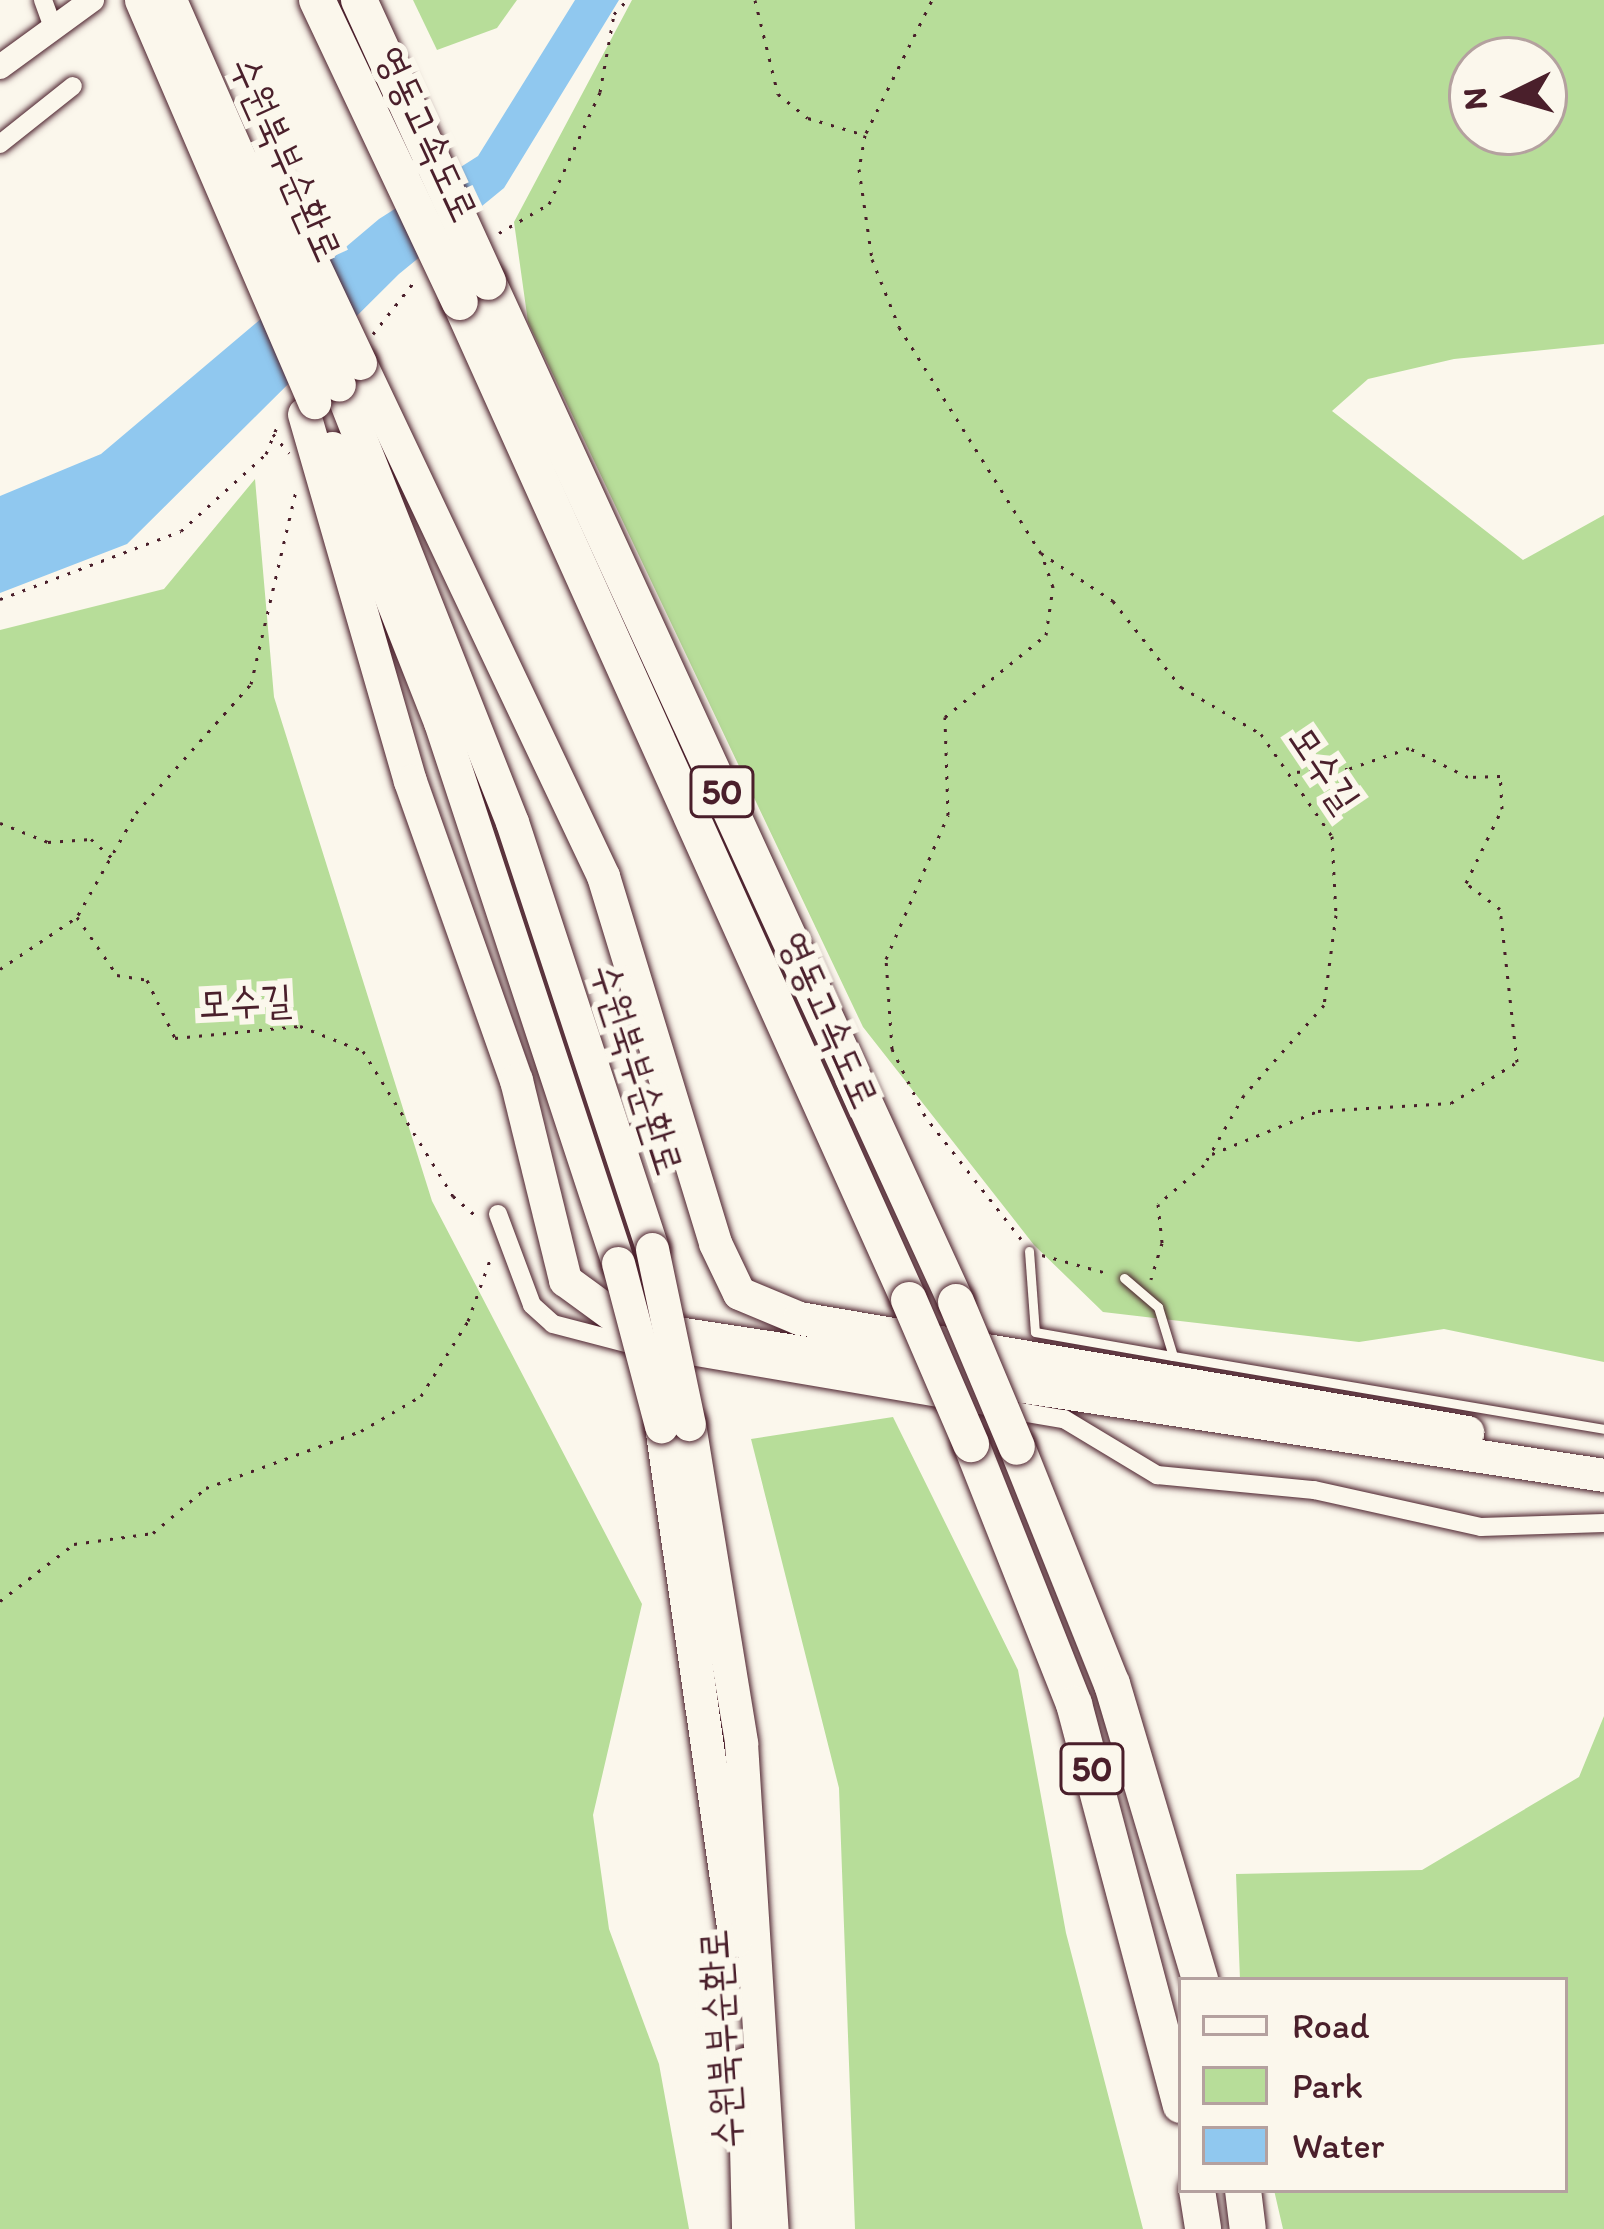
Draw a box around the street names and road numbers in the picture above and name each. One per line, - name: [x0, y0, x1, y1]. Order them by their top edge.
- street label: 영동고속도로: [366, 39, 488, 229]
- street label: 수원북부순환로: [220, 49, 352, 269]
- street label: 모수길: [1278, 717, 1370, 821]
- road number: 50: [689, 762, 755, 822]
- street label: 영동고속도로: [769, 924, 889, 1116]
- street label: 수원북부순환로: [581, 957, 693, 1181]
- street label: 모수길: [197, 976, 293, 1028]
- road number: 50: [1059, 1739, 1125, 1799]
- street label: 수원북부순환로: [690, 1928, 752, 2150]

